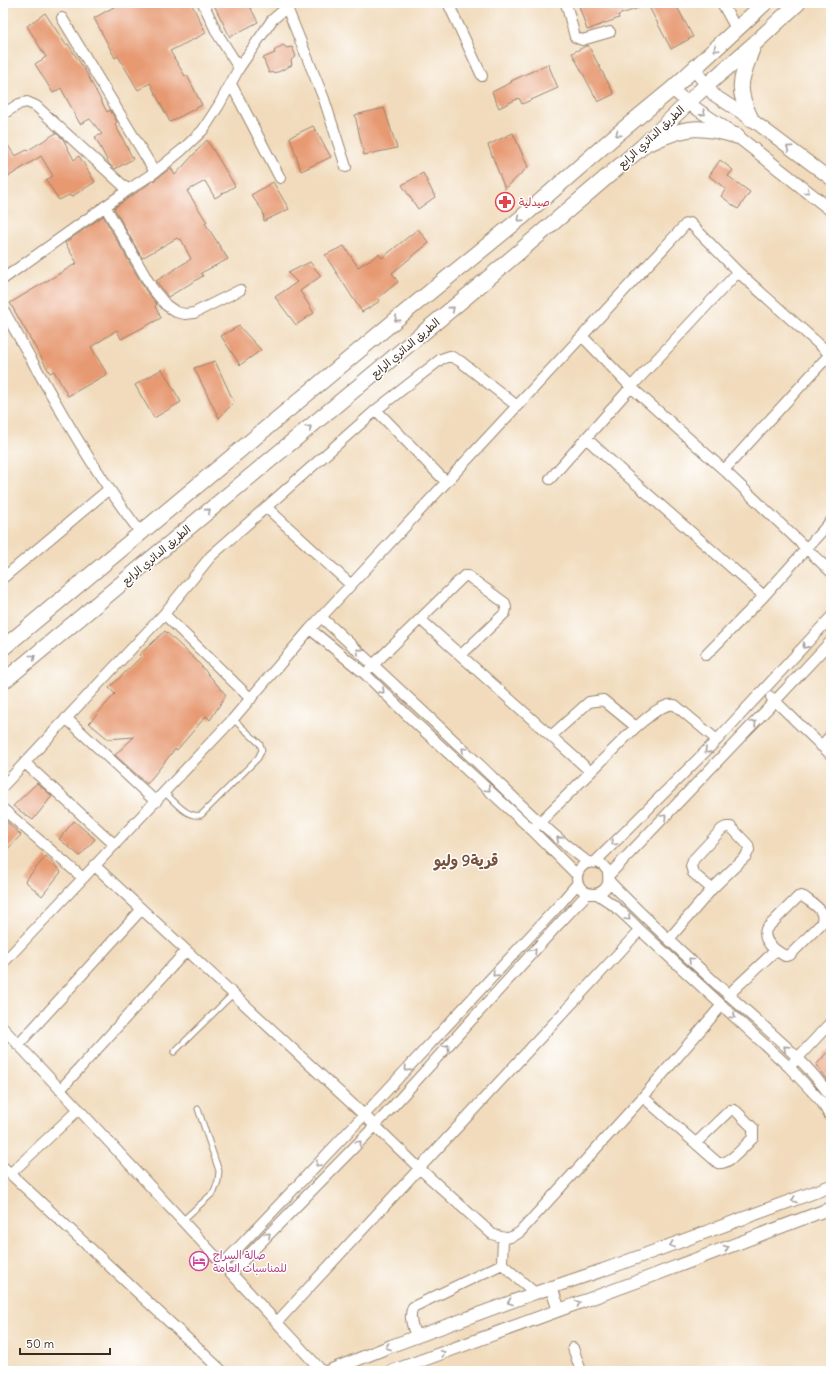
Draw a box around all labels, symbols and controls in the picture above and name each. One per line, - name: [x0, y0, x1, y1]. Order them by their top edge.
- one-way arrow: [713, 44, 721, 51]
- street label: الطريق الدائري الرابع: [615, 103, 689, 173]
- one-way arrow: [698, 108, 705, 115]
- one-way arrow: [615, 129, 622, 136]
- one-way arrow: [786, 145, 793, 152]
- one-way arrow: [802, 186, 809, 193]
- pharmacy icon: صيدلية: [494, 191, 516, 213]
- place label: صيدلية: [519, 195, 550, 209]
- one-way arrow: [517, 215, 524, 222]
- one-way arrow: [447, 307, 454, 314]
- one-way arrow: [395, 314, 402, 321]
- street label: الطريق الدائري الرابع: [368, 315, 444, 383]
- one-way arrow: [304, 426, 311, 433]
- one-way arrow: [204, 508, 211, 515]
- street label: الطريق الدائري الرابع: [119, 522, 195, 590]
- one-way arrow: [802, 641, 809, 648]
- one-way arrow: [356, 649, 364, 656]
- one-way arrow: [29, 654, 36, 661]
- one-way arrow: [377, 686, 385, 694]
- one-way arrow: [749, 721, 756, 728]
- one-way arrow: [704, 746, 712, 754]
- one-way arrow: [461, 748, 468, 755]
- one-way arrow: [483, 784, 491, 792]
- one-way arrow: [660, 815, 667, 822]
- one-way arrow: [556, 836, 563, 843]
- one-way arrow: [611, 838, 619, 845]
- district label: قرية9 وليو: [433, 851, 498, 871]
- one-way arrow: [623, 913, 631, 921]
- one-way arrow: [530, 948, 537, 955]
- one-way arrow: [688, 957, 696, 964]
- one-way arrow: [493, 969, 500, 977]
- one-way arrow: [729, 1011, 736, 1018]
- one-way arrow: [442, 1044, 450, 1052]
- one-way arrow: [784, 1045, 791, 1052]
- one-way arrow: [404, 1064, 412, 1072]
- one-way arrow: [354, 1140, 362, 1148]
- one-way arrow: [315, 1159, 322, 1167]
- one-way arrow: [791, 1195, 798, 1203]
- one-way arrow: [263, 1232, 271, 1240]
- one-way arrow: [669, 1240, 676, 1248]
- one-way arrow: [723, 1244, 730, 1252]
- place label: صالة السراج للمناسبات العامة: [213, 1248, 287, 1276]
- hotel icon: صالة السراج للمناسبات العامة: [188, 1250, 210, 1272]
- one-way arrow: [507, 1298, 514, 1306]
- one-way arrow: [575, 1300, 582, 1308]
- scale bar: [20, 1330, 110, 1356]
- text: 50 m: [26, 1336, 55, 1351]
- one-way arrow: [385, 1343, 392, 1351]
- one-way arrow: [440, 1349, 447, 1357]

